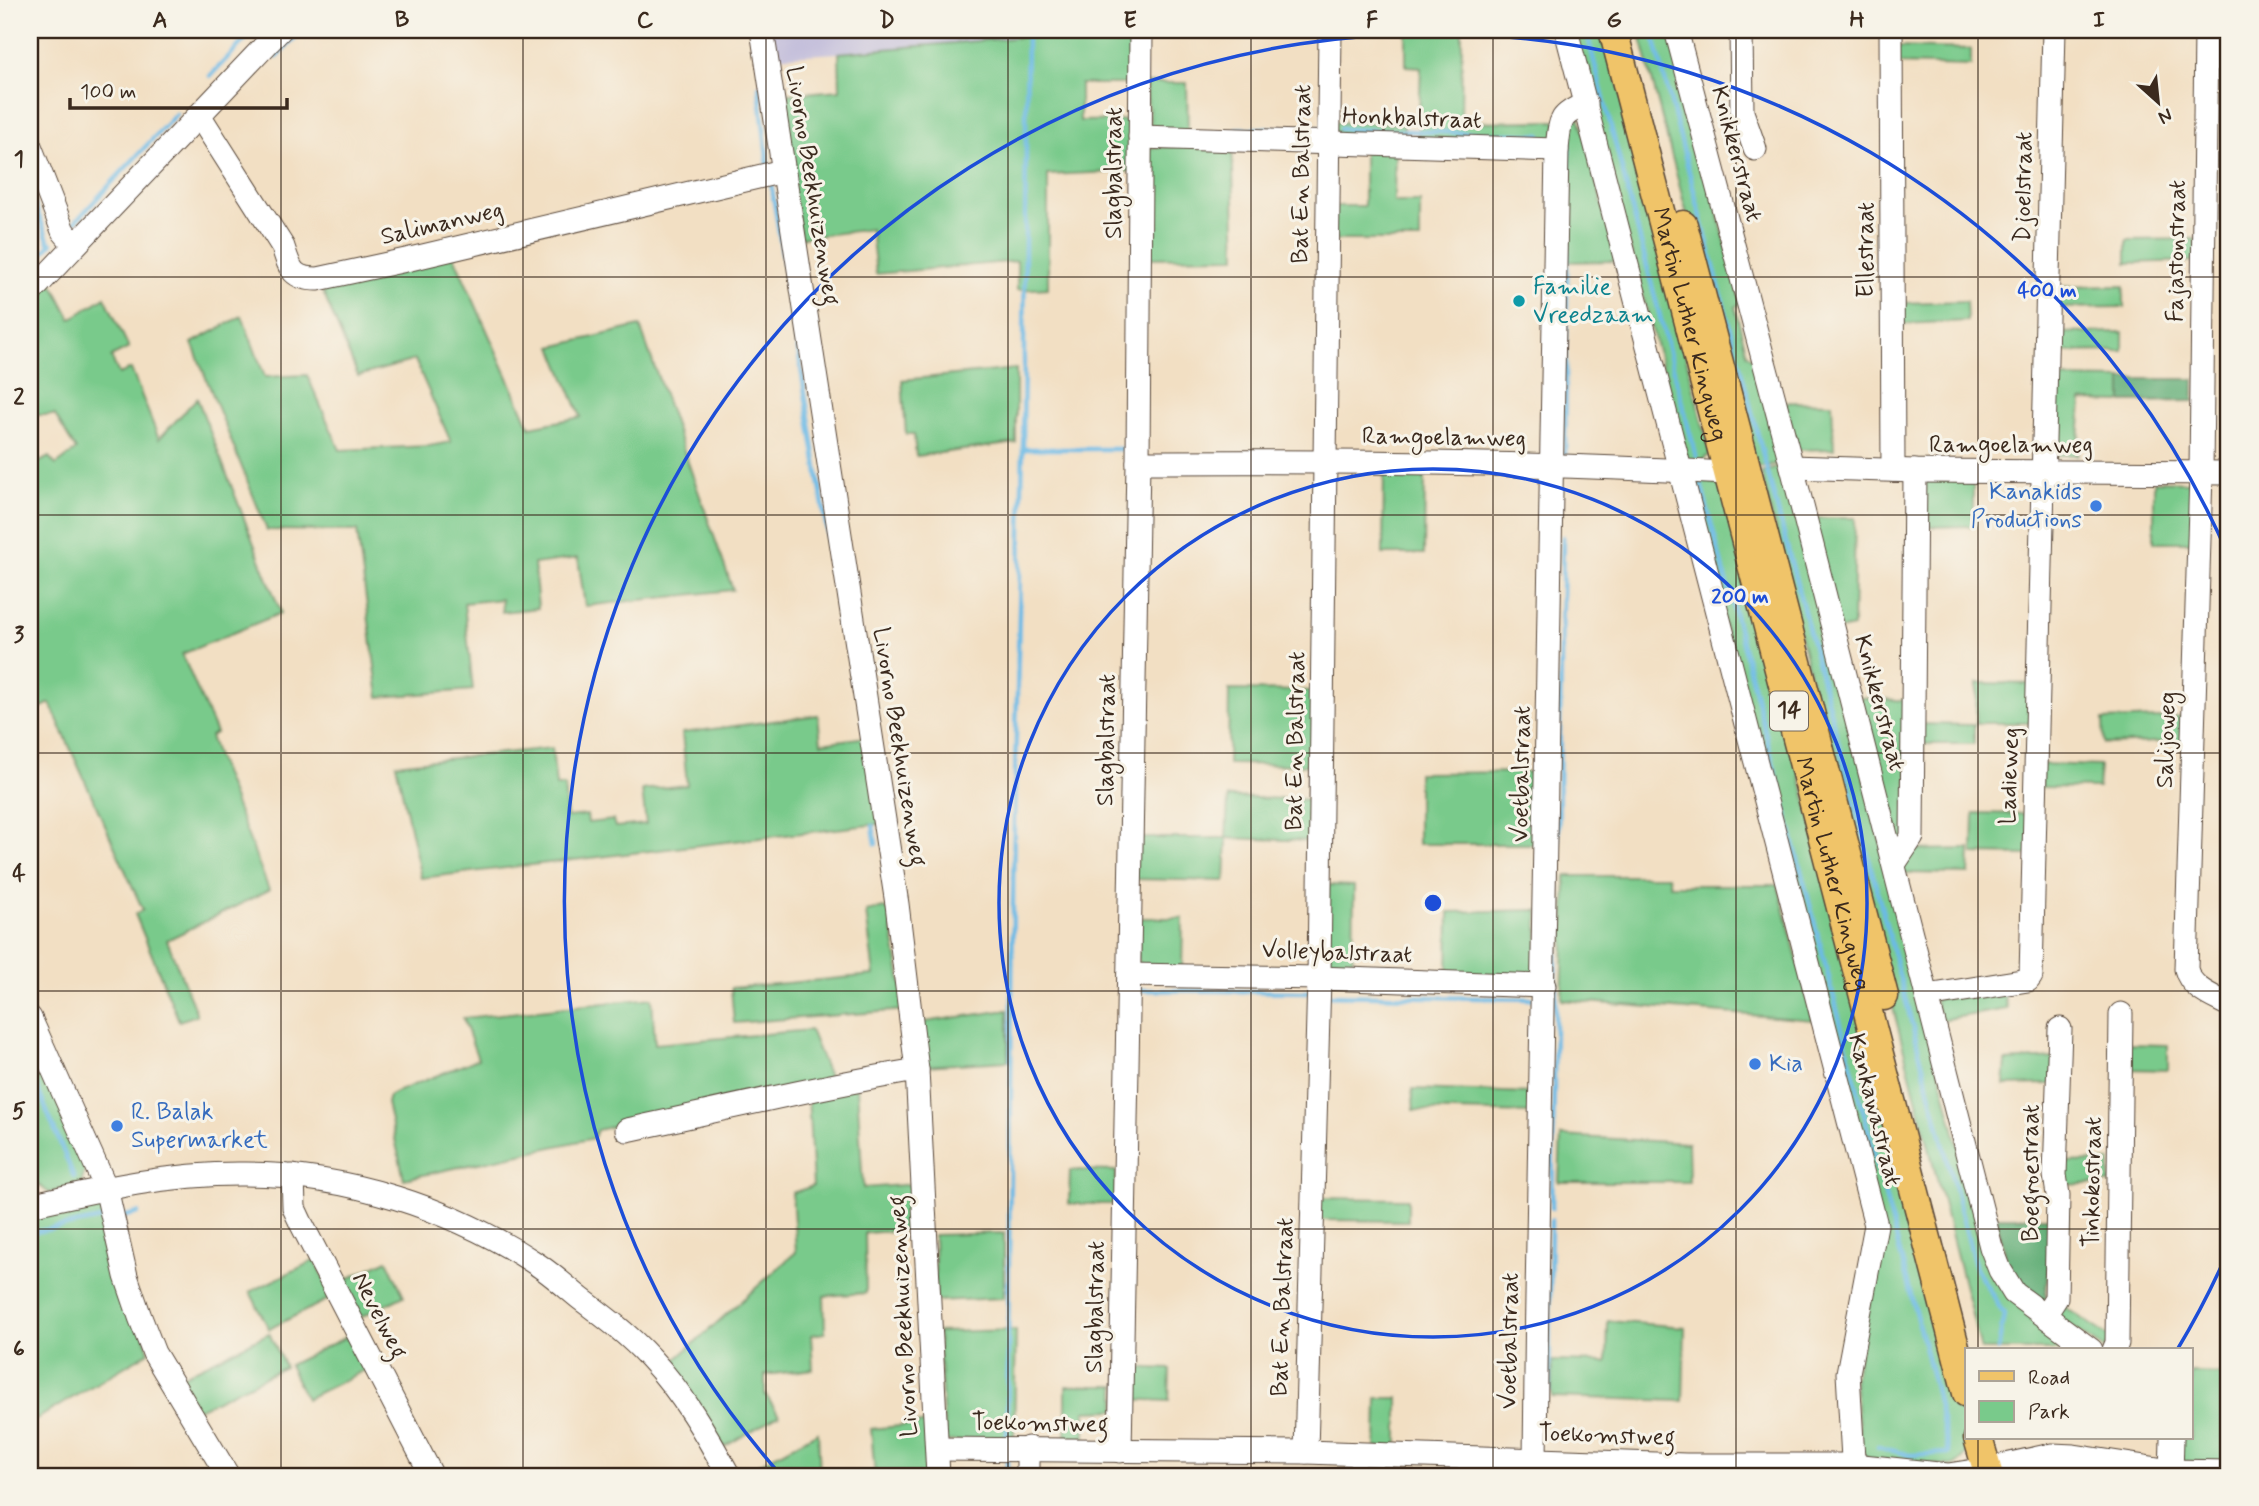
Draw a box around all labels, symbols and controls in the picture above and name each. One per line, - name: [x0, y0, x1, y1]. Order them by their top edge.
- text: A: [152, 6, 168, 36]
- text: B: [395, 6, 410, 36]
- text: C: [637, 6, 654, 36]
- text: D: [879, 6, 895, 36]
- text: E: [1123, 6, 1137, 36]
- text: F: [1366, 6, 1378, 36]
- text: G: [1606, 6, 1622, 36]
- text: H: [1849, 6, 1865, 36]
- text: I: [2093, 6, 2105, 36]
- street label: Livorno Beekhuizenweg: [775, 64, 846, 309]
- scale bar: [70, 66, 287, 110]
- north arrow: [2122, 66, 2192, 136]
- text: 100 m: [80, 78, 136, 106]
- street label: Knikkerstraat: [1703, 83, 1769, 225]
- street label: Bat En Balstraat: [1285, 84, 1319, 264]
- street label: Honkbalstraat: [1342, 101, 1482, 137]
- text: N: [2154, 102, 2176, 130]
- street label: Slagbalstraat: [1099, 107, 1132, 239]
- street label: Djoelstraat: [2008, 131, 2040, 243]
- text: 1: [14, 145, 24, 175]
- street label: Fajastonstraat: [2160, 180, 2194, 322]
- street label: Salimanweg: [378, 195, 506, 253]
- street label: Ellestraat: [1851, 202, 1882, 298]
- street label: Martin Luther Kingweg: [1644, 204, 1735, 445]
- place label: Familie Vreedzaam: [1533, 272, 1654, 331]
- text: 400 m: [2017, 277, 2077, 305]
- marker: Familie Vreedzaam: [1511, 293, 1527, 309]
- text: 2: [13, 383, 25, 413]
- street label: Ramgoelamweg: [1362, 421, 1526, 457]
- street label: Ramgoelamweg: [1929, 430, 2093, 463]
- place label: Kanakids Productions: [1971, 477, 2082, 536]
- marker: Kanakids Productions: [2088, 498, 2104, 514]
- text: 200 m: [1711, 583, 1769, 611]
- text: 3: [14, 621, 25, 651]
- street label: Livorno Beekhuizenweg: [862, 625, 933, 870]
- street label: Knikkerstraat: [1846, 632, 1912, 774]
- street label: Bat En Balstraat: [1279, 651, 1313, 831]
- street label: Slagbalstraat: [1090, 674, 1126, 806]
- street label: Salijoweg: [2150, 691, 2186, 789]
- road number: 14: [1770, 692, 1808, 730]
- street label: Voetbalstraat: [1505, 705, 1539, 843]
- street label: Ladieweg: [1993, 727, 2027, 825]
- street label: Martin Luther Kingweg: [1787, 754, 1877, 995]
- text: 4: [12, 859, 26, 889]
- centre of rings: [1421, 891, 1445, 915]
- street label: Volleybalstraat: [1261, 935, 1413, 971]
- street label: Kankawastraat: [1840, 1030, 1908, 1190]
- place label: Kia: [1769, 1049, 1803, 1080]
- marker: Kia: [1747, 1056, 1763, 1072]
- text: 5: [12, 1097, 26, 1127]
- place label: R. Balak Supermarket: [131, 1097, 268, 1156]
- street label: Boegroestraat: [2016, 1104, 2050, 1242]
- street label: Tinkokostraat: [2076, 1116, 2110, 1248]
- marker: R. Balak Supermarket: [109, 1118, 125, 1134]
- street label: Livorno Beekhuizenweg: [882, 1194, 929, 1438]
- street label: Bat En Balstraat: [1264, 1217, 1302, 1397]
- street label: Slagbalstraat: [1079, 1241, 1115, 1373]
- street label: Nevelweg: [341, 1267, 414, 1366]
- street label: Voetbalstraat: [1493, 1272, 1527, 1410]
- text: 6: [13, 1335, 25, 1365]
- legend: [1965, 1348, 2192, 1440]
- text: Road: [2028, 1364, 2070, 1392]
- text: Park: [2028, 1398, 2070, 1426]
- street label: Toekomstweg: [971, 1407, 1109, 1444]
- street label: Toekomstweg: [1538, 1418, 1676, 1457]

